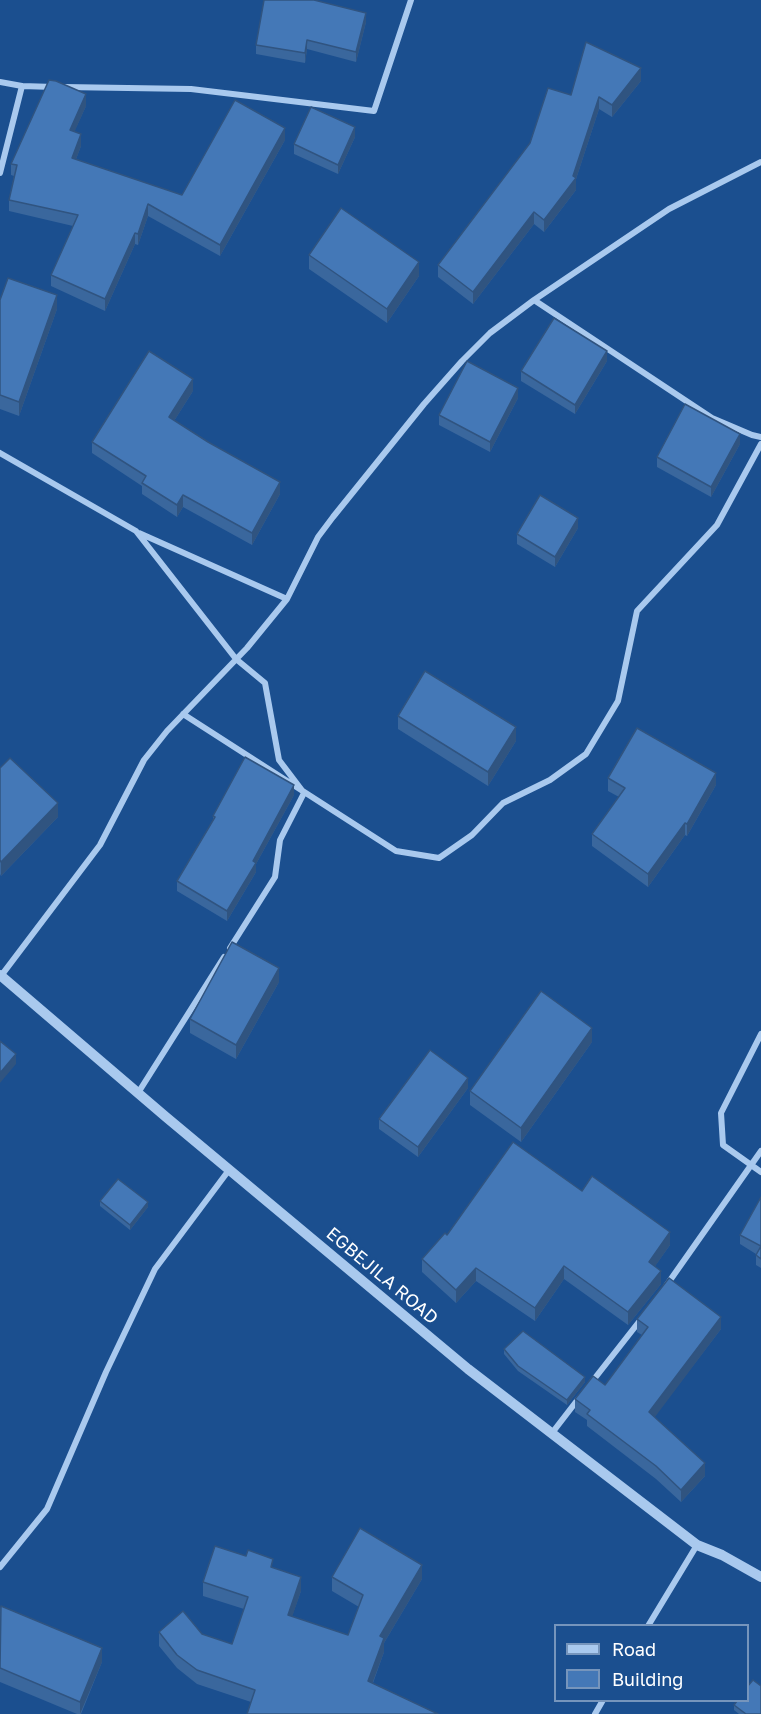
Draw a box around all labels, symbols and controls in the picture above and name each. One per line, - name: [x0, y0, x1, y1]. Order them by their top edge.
- street label: EGBEJILA ROAD: [322, 1223, 442, 1329]
- legend: [554, 1624, 749, 1702]
- text: Road: [612, 1638, 656, 1660]
- text: Building: [612, 1668, 683, 1690]

